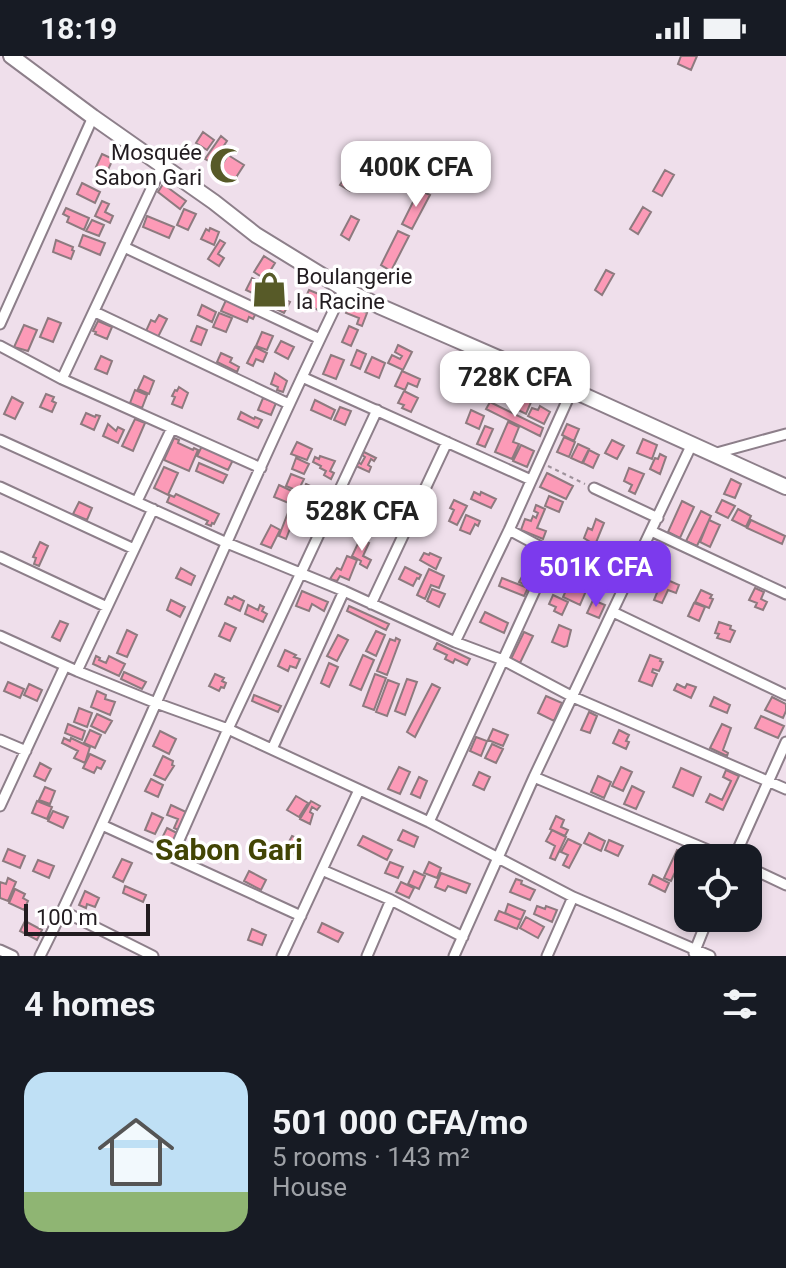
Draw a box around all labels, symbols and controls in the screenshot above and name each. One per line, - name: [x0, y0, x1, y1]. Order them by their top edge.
- text: 18:19: [40, 11, 117, 46]
- place label: Mosquée Sabon Gari: [95, 140, 202, 190]
- pin: 400K CFA: [333, 141, 499, 209]
- mosque icon: Mosquée Sabon Gari: [209, 146, 247, 184]
- text: 400K CFA: [359, 152, 473, 182]
- place label: Boulangerie la Racine: [296, 264, 412, 314]
- shop icon: Boulangerie la Racine: [251, 270, 289, 308]
- pin: 728K CFA: [432, 351, 598, 419]
- text: 728K CFA: [458, 362, 572, 392]
- pin: 528K CFA: [279, 485, 445, 553]
- text: 528K CFA: [305, 496, 419, 526]
- pin: 501K CFA: [513, 541, 679, 609]
- text: 501K CFA: [539, 552, 653, 582]
- district label: Sabon Gari: [155, 832, 303, 867]
- map controls: [674, 844, 762, 932]
- button: locate: [674, 844, 762, 932]
- scale bar: [24, 900, 150, 936]
- text: 100 m: [36, 905, 98, 930]
- icon: filters: [718, 982, 762, 1026]
- text: 4 homes: [24, 984, 155, 1024]
- text: 501 000 CFA/mo: [272, 1102, 528, 1142]
- icon: home: [88, 1104, 184, 1200]
- text: 5 rooms · 143 m²: [272, 1142, 470, 1172]
- text: House: [272, 1172, 347, 1202]

